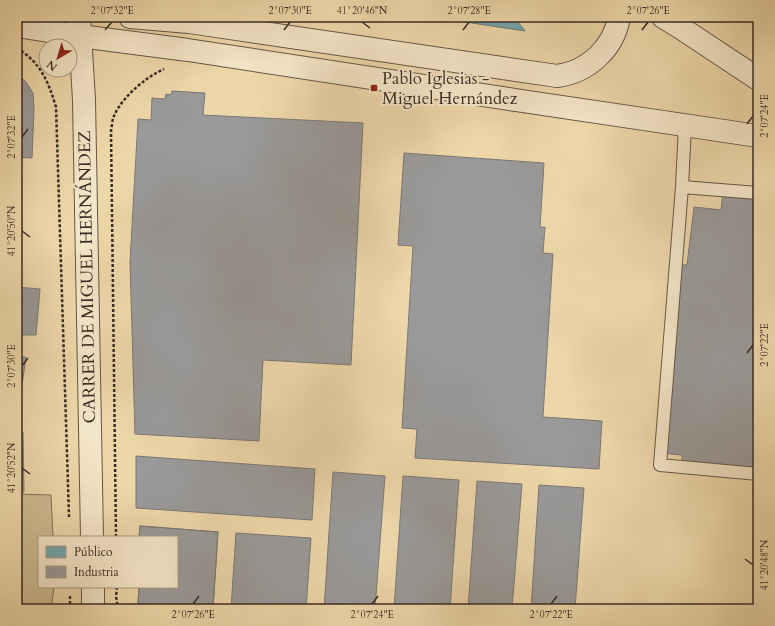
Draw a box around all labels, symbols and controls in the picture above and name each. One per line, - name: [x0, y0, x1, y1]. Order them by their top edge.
- text: 2°07'32"E: [90, 4, 134, 18]
- text: 2°07'30"E: [268, 4, 312, 18]
- text: 41°20'46"N: [337, 4, 388, 18]
- text: 2°07'28"E: [447, 4, 491, 18]
- text: 2°07'26"E: [626, 4, 670, 18]
- north arrow: [38, 38, 78, 78]
- text: N: [43, 56, 61, 74]
- place label: Pablo Iglesias - Miguel Hernández: [382, 67, 518, 110]
- marker: Pablo Iglesias - Miguel Hernández: [369, 83, 379, 93]
- text: 2°07'24"E: [758, 94, 772, 138]
- text: 2°07'32"E: [5, 115, 19, 159]
- street label: CARRER DE MIGUEL HERNÁNDEZ: [73, 130, 101, 424]
- text: 41°20'50"N: [5, 205, 19, 256]
- text: 2°07'22"E: [758, 323, 772, 367]
- text: 2°07'30"E: [5, 344, 19, 388]
- text: 41°20'52"N: [5, 442, 19, 493]
- legend: [38, 536, 178, 588]
- text: 41°20'48"N: [758, 539, 772, 590]
- text: Público: [74, 544, 113, 560]
- text: Industria: [74, 564, 119, 580]
- text: 2°07'26"E: [171, 608, 215, 622]
- text: 2°07'24"E: [350, 608, 394, 622]
- text: 2°07'22"E: [529, 608, 573, 622]

